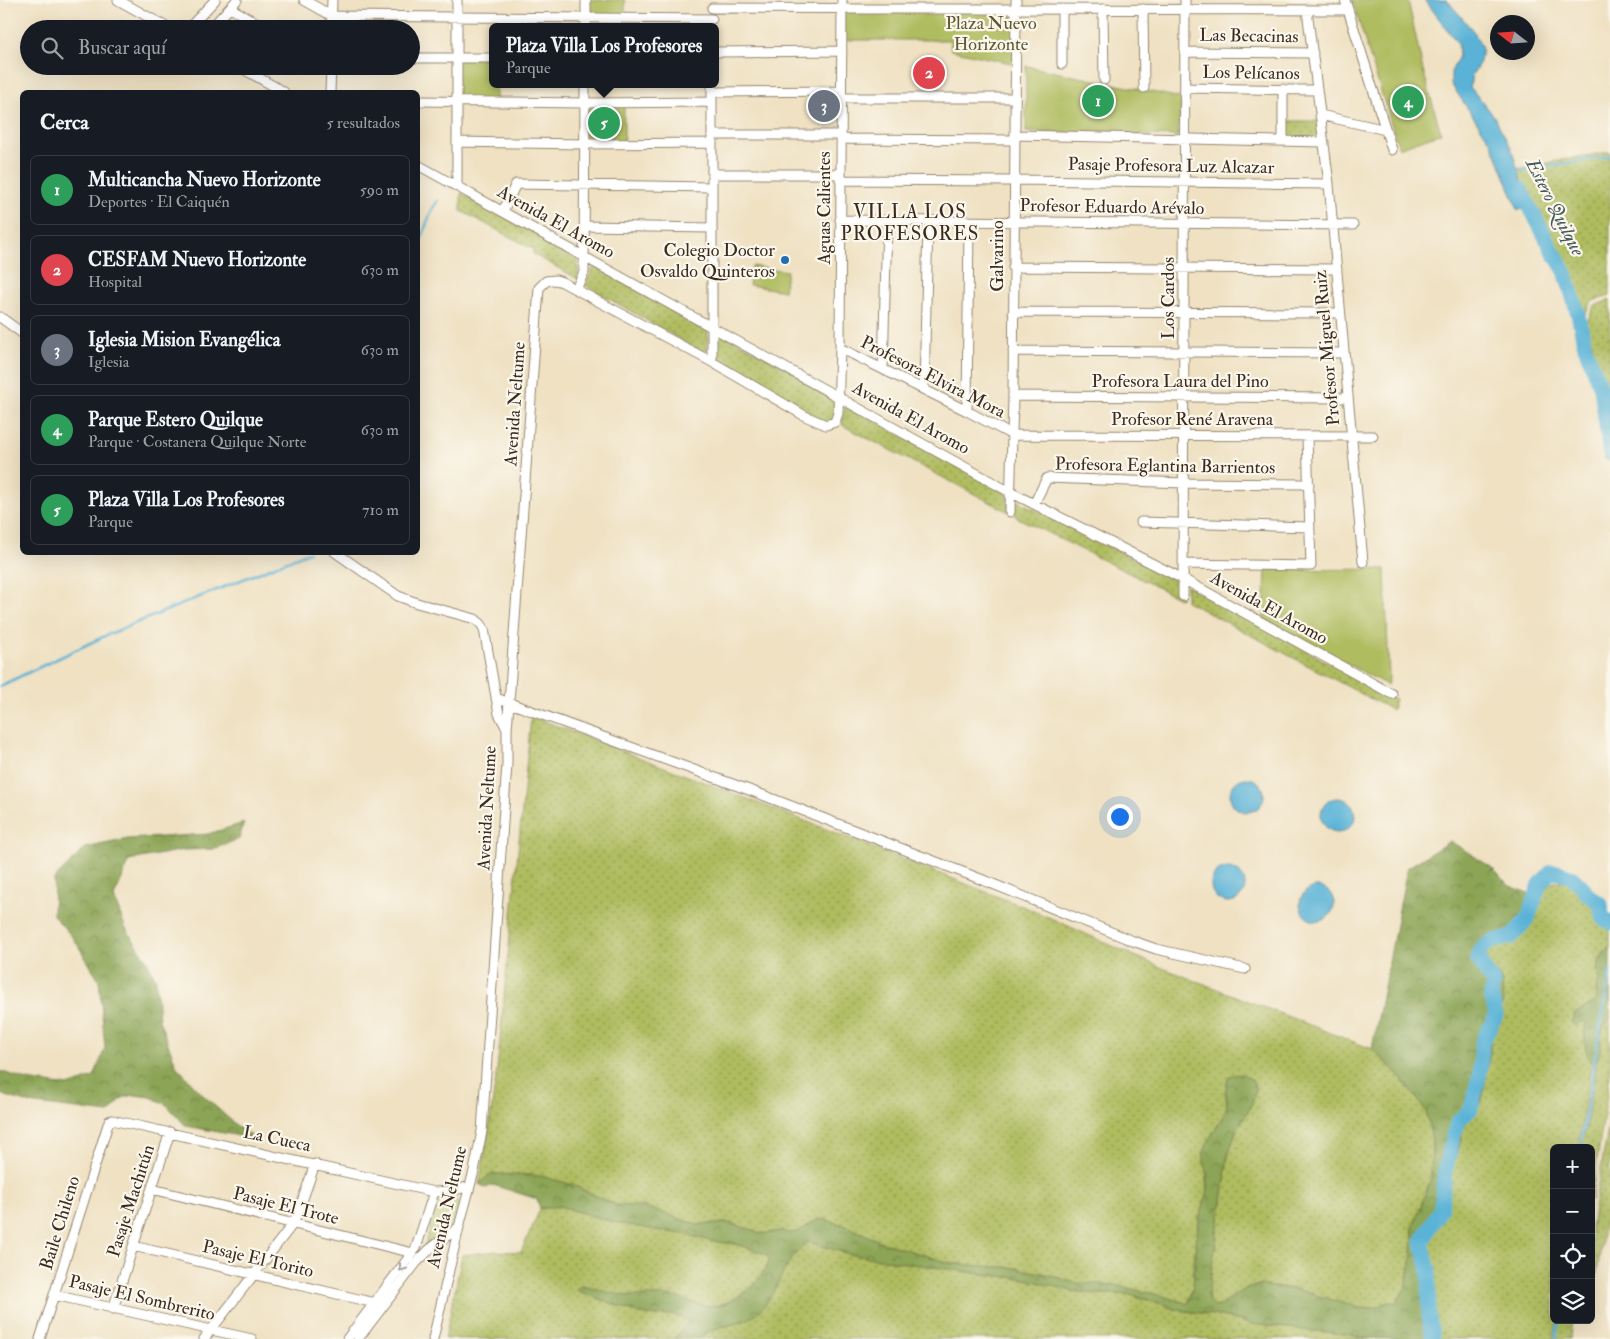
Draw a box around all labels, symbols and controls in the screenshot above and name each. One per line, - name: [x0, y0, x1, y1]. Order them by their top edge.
- park label: Plaza Nuevo Horizonte: [945, 12, 1037, 56]
- north arrow: [1490, 15, 1535, 60]
- search box: [20, 20, 420, 75]
- popup: [489, 23, 719, 88]
- street label: Las Becacinas: [1199, 24, 1299, 48]
- icon: search: [38, 34, 66, 62]
- text: Plaza Villa Los Profesores: [506, 34, 702, 58]
- text: Buscar aquí: [78, 36, 166, 60]
- pin: 2: [913, 54, 945, 92]
- text: Parque: [506, 58, 551, 78]
- street label: Los Pelícanos: [1202, 61, 1300, 85]
- pin: 1: [1082, 82, 1114, 120]
- pin: 4: [1392, 83, 1424, 121]
- pin: 3: [808, 87, 840, 125]
- pin: 5: [588, 104, 620, 142]
- text: Cerca: [40, 109, 89, 136]
- text: 5 resultados: [326, 113, 400, 133]
- street label: Aguas Calientes: [813, 151, 836, 266]
- water label: Estero Quilque: [1519, 152, 1590, 260]
- street label: Pasaje Profesora Luz Alcazar: [1068, 153, 1275, 179]
- text: Multicancha Nuevo Horizonte: [88, 168, 321, 192]
- text: 1: [54, 180, 60, 200]
- text: 590 m: [360, 180, 399, 200]
- street label: Avenida El Aromo: [492, 180, 619, 264]
- text: Deportes · El Caiquén: [88, 192, 230, 212]
- street label: Profesor Eduardo Arévalo: [1020, 194, 1205, 220]
- district label: VILLA LOS PROFESORES: [841, 200, 979, 246]
- street label: Galvarino: [986, 220, 1009, 292]
- place label: Colegio Doctor Osvaldo Quinteros: [640, 239, 775, 283]
- text: CESFAM Nuevo Horizonte: [88, 248, 306, 272]
- marker: Colegio Doctor Osvaldo Quinteros: [779, 254, 791, 266]
- street label: Los Cardos: [1157, 257, 1180, 339]
- text: 2: [53, 260, 61, 280]
- text: 630 m: [361, 260, 399, 280]
- street label: Profesor Miguel Ruiz: [1309, 269, 1345, 427]
- text: Hospital: [88, 272, 142, 292]
- text: Iglesia Mision Evangélica: [88, 328, 281, 352]
- street label: Profesora Elvira Mora: [857, 331, 1010, 424]
- text: 3: [54, 340, 60, 360]
- text: 630 m: [361, 340, 399, 360]
- street label: Avenida Neltume: [499, 341, 531, 468]
- text: Iglesia: [88, 352, 129, 372]
- street label: Profesora Laura del Pino: [1091, 370, 1269, 393]
- street label: Avenida El Aromo: [847, 376, 974, 460]
- text: Parque Estero Quilque: [88, 408, 263, 432]
- street label: Profesor René Aravena: [1111, 408, 1274, 431]
- text: 4: [53, 420, 61, 440]
- text: 630 m: [361, 420, 399, 440]
- text: Parque · Costanera Quilque Norte: [88, 432, 306, 452]
- street label: Profesora Eglantina Barrientos: [1055, 453, 1275, 479]
- text: Plaza Villa Los Profesores: [88, 488, 285, 512]
- text: 5: [53, 500, 61, 520]
- text: 710 m: [362, 500, 399, 520]
- text: Parque: [88, 512, 133, 532]
- street label: Avenida El Aromo: [1205, 566, 1332, 650]
- street label: Avenida Neltume: [472, 745, 502, 872]
- your location: [1107, 804, 1133, 830]
- street label: La Cueca: [241, 1121, 314, 1158]
- street label: Pasaje Machitún: [102, 1142, 160, 1260]
- street label: Avenida Neltume: [422, 1143, 472, 1271]
- map controls: [1550, 1144, 1595, 1324]
- button: +: [1550, 1144, 1595, 1189]
- street label: Baile Chileno: [35, 1173, 85, 1273]
- street label: Pasaje El Trote: [231, 1182, 342, 1230]
- button: −: [1550, 1189, 1595, 1234]
- button: locate: [1550, 1234, 1595, 1279]
- street label: Pasaje El Torito: [200, 1235, 316, 1283]
- one-way arrow: [399, 1262, 408, 1272]
- street label: Pasaje El Sombrerito: [67, 1270, 218, 1326]
- button: layers: [1550, 1279, 1595, 1324]

